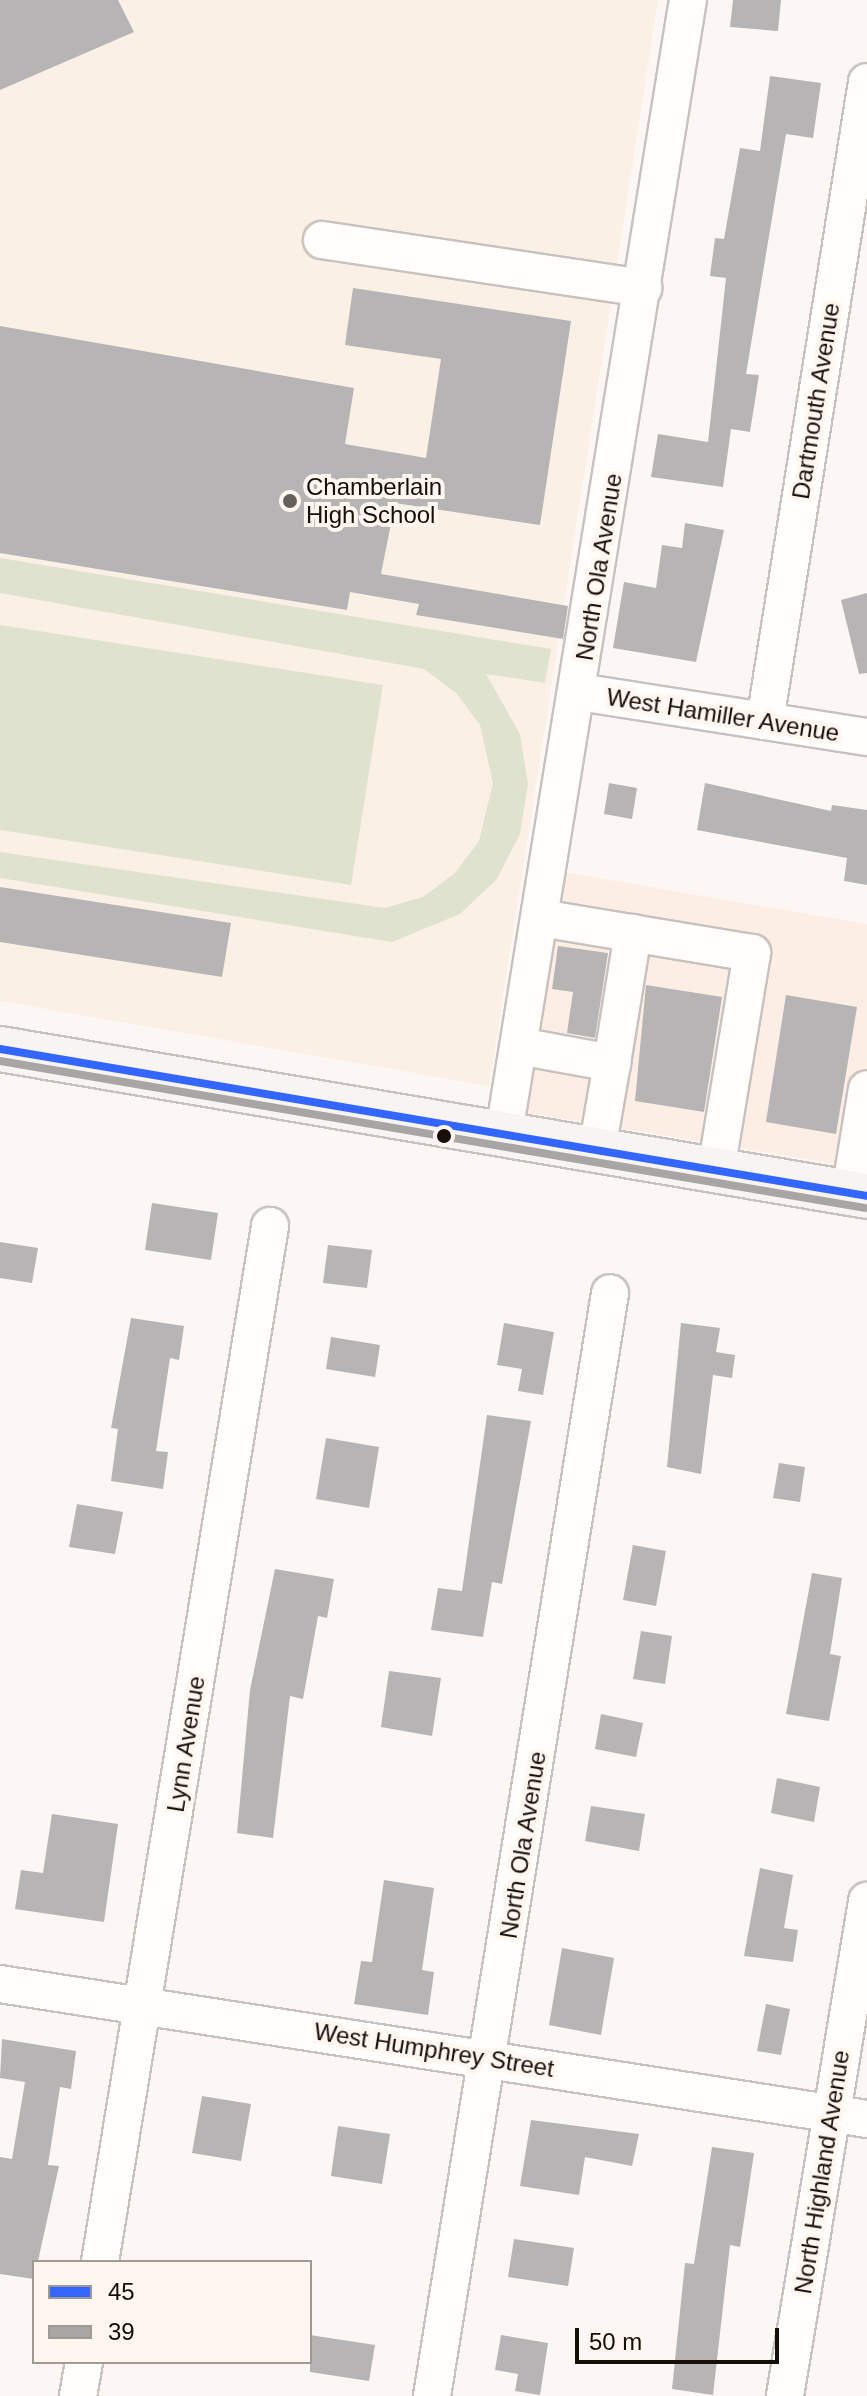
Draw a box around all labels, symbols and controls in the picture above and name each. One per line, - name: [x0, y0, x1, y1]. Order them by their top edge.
- street label: Dartmouth Avenue: [786, 300, 846, 502]
- street label: North Ola Avenue: [570, 471, 628, 663]
- place label: Chamberlain High School: [306, 473, 442, 529]
- marker: Chamberlain High School: [281, 492, 299, 510]
- street label: West Hamiller Avenue: [604, 682, 842, 748]
- unlabelled marker: [436, 1128, 452, 1144]
- street label: Lynn Avenue: [161, 1673, 211, 1815]
- street label: North Ola Avenue: [494, 1749, 552, 1941]
- street label: West Humphrey Street: [312, 2017, 556, 2083]
- street label: North Highland Avenue: [788, 2047, 856, 2297]
- legend: [32, 2260, 312, 2364]
- text: 45: [108, 2278, 135, 2305]
- scale bar: [579, 2312, 783, 2362]
- text: 39: [108, 2318, 135, 2345]
- text: 50 m: [589, 2328, 642, 2355]

